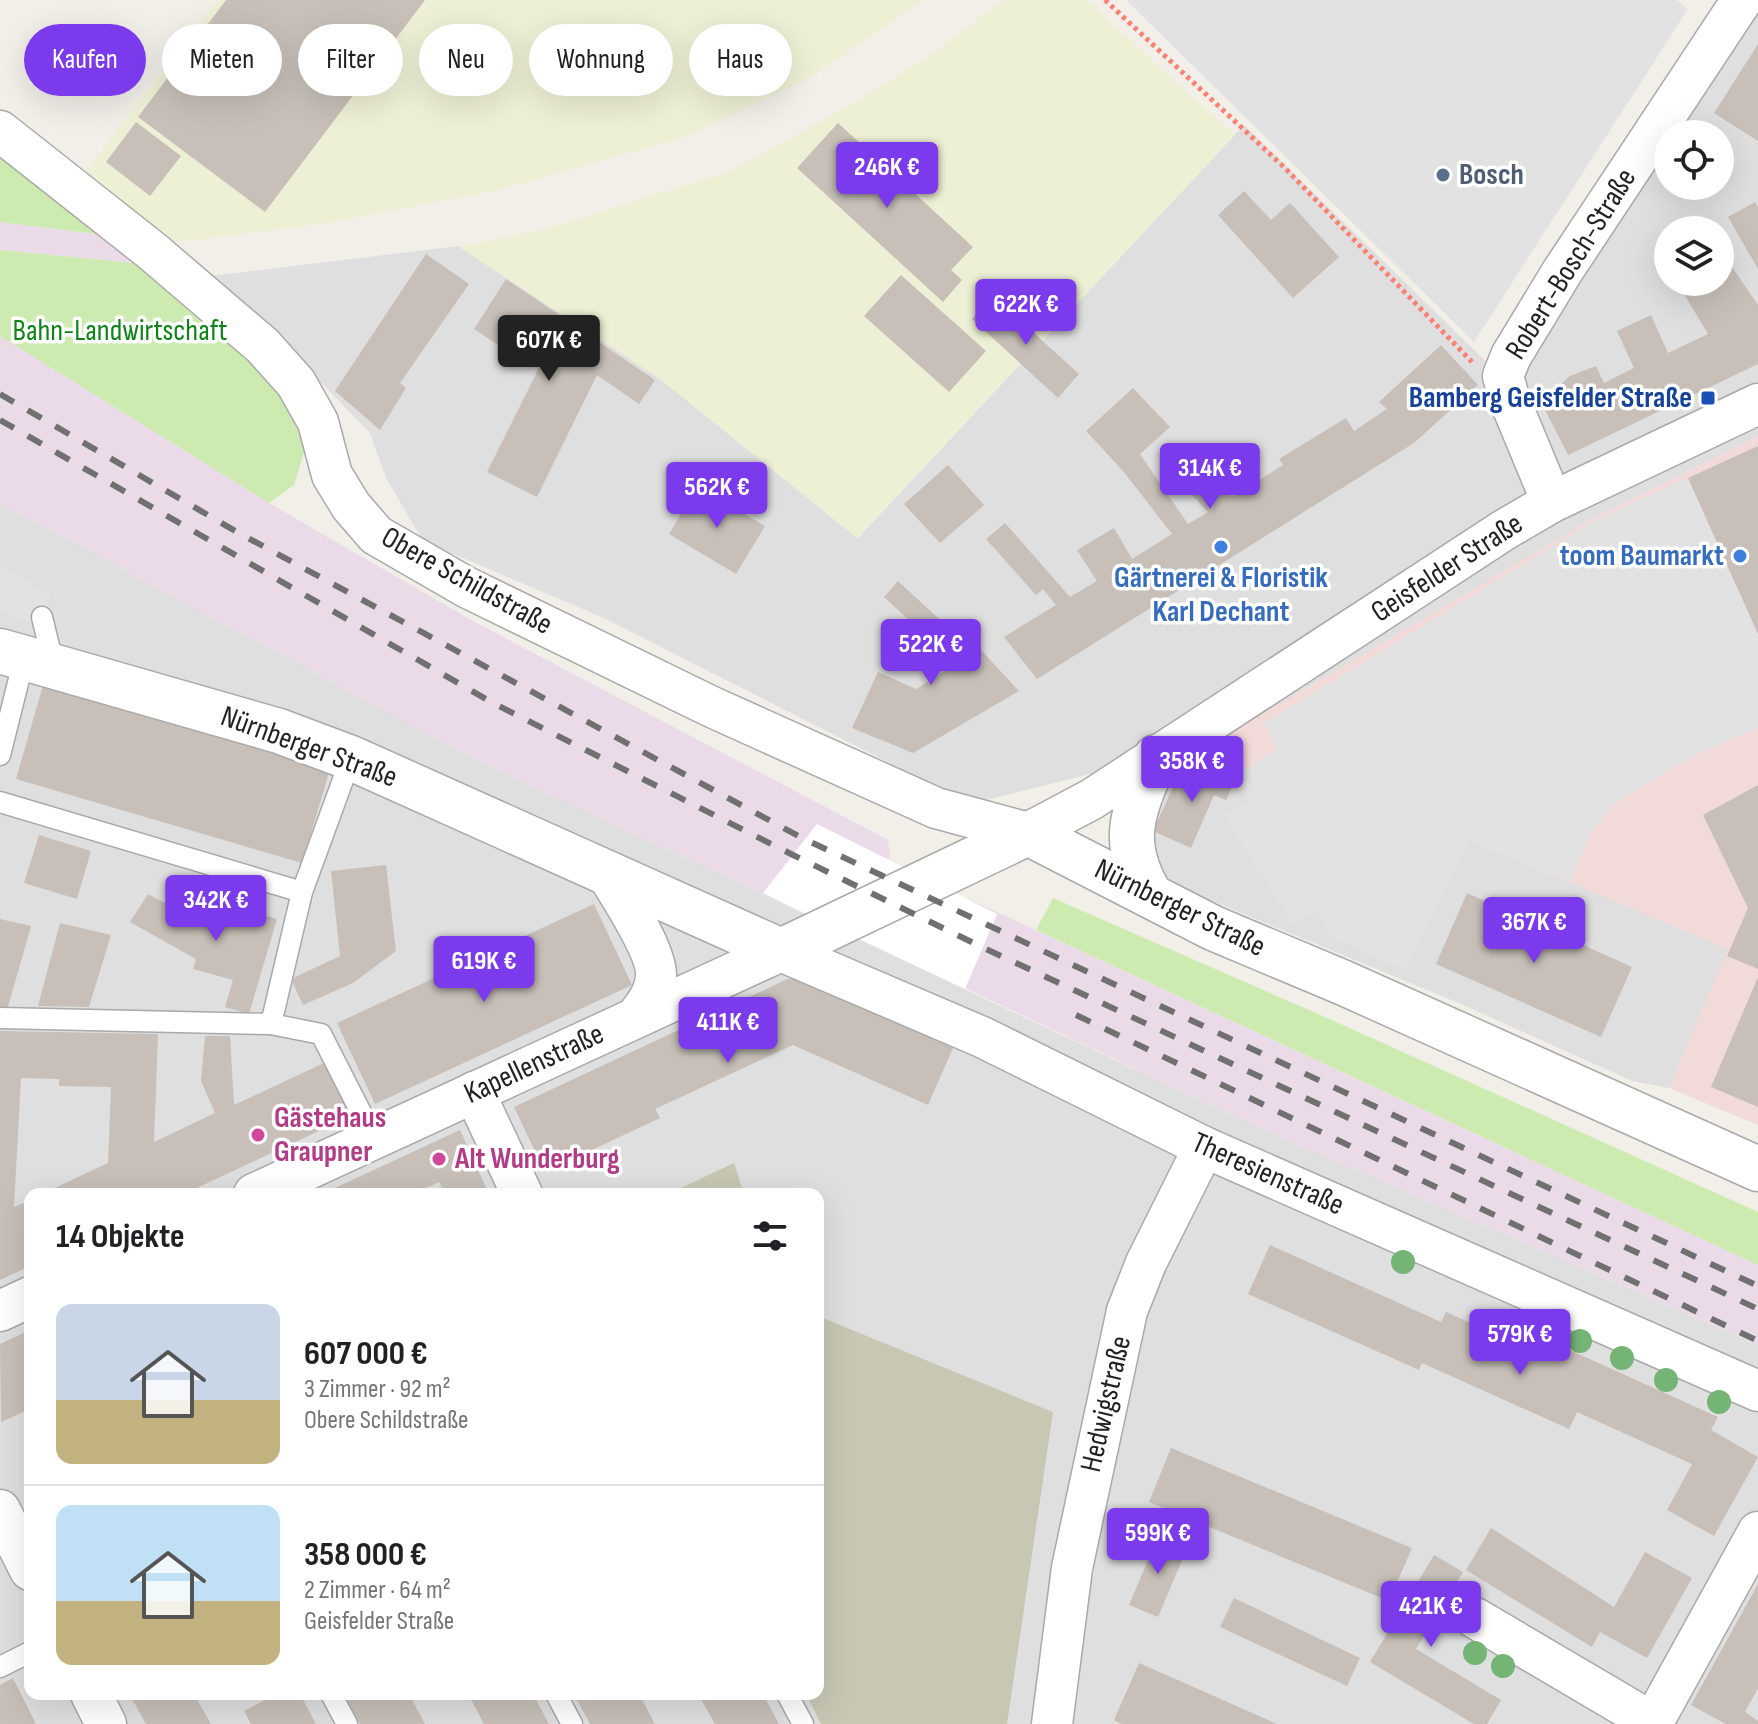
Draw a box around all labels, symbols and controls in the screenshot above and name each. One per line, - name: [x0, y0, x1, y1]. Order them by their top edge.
- chip: Kaufen: [24, 24, 146, 96]
- chip: Mieten: [162, 24, 282, 96]
- chip: Filter: [298, 24, 403, 96]
- chip: Neu: [419, 24, 513, 96]
- chip: Wohnung: [529, 24, 673, 96]
- chip: Haus: [689, 24, 792, 96]
- map controls: [1654, 120, 1734, 296]
- button: locate: [1654, 120, 1734, 200]
- pin: 246K €: [822, 142, 952, 210]
- text: 246K €: [854, 152, 920, 183]
- place label: Bosch: [1459, 157, 1524, 193]
- street label: Robert-Bosch-Straße: [1498, 162, 1644, 366]
- marker: Bosch: [1434, 166, 1452, 184]
- button: layers: [1654, 216, 1734, 296]
- pin: 622K €: [961, 279, 1091, 347]
- text: 622K €: [993, 289, 1059, 320]
- park label: Bahn-Landwirtschaft: [13, 313, 227, 349]
- pin: 607K €: [484, 315, 614, 383]
- text: 607K €: [516, 325, 582, 356]
- place label: Bamberg Geisfelder Straße: [1409, 380, 1692, 416]
- marker: Bamberg Geisfelder Straße: [1699, 389, 1717, 407]
- pin: 314K €: [1145, 443, 1275, 511]
- text: 314K €: [1178, 453, 1242, 484]
- pin: 562K €: [652, 462, 782, 530]
- text: 562K €: [684, 472, 750, 503]
- street label: Geisfelder Straße: [1364, 506, 1530, 630]
- street label: Obere Schildstraße: [375, 519, 559, 643]
- marker: Gärtnerei & Floristik Karl Dechant: [1212, 538, 1230, 556]
- place label: toom Baumarkt: [1560, 538, 1724, 574]
- marker: toom Baumarkt: [1731, 547, 1749, 565]
- place label: Gärtnerei & Floristik Karl Dechant: [1114, 560, 1328, 630]
- pin: 522K €: [866, 619, 996, 687]
- text: 522K €: [899, 629, 963, 660]
- street label: Nürnberger Straße: [216, 698, 402, 796]
- pin: 358K €: [1127, 736, 1257, 804]
- text: 358K €: [1159, 746, 1225, 777]
- street label: Nürnberger Straße: [1089, 851, 1271, 965]
- pin: 342K €: [151, 875, 281, 943]
- text: 342K €: [183, 885, 249, 916]
- pin: 367K €: [1469, 897, 1599, 965]
- text: 367K €: [1501, 907, 1567, 938]
- pin: 619K €: [419, 936, 549, 1004]
- text: 619K €: [452, 946, 516, 977]
- pin: 411K €: [663, 997, 793, 1065]
- text: 411K €: [697, 1007, 759, 1038]
- street label: Kapellenstraße: [459, 1016, 609, 1112]
- place label: Gästehaus Graupner: [274, 1100, 386, 1170]
- street label: Theresienstraße: [1186, 1125, 1350, 1223]
- marker: Gästehaus Graupner: [249, 1126, 267, 1144]
- place label: Alt Wunderburg: [454, 1141, 620, 1177]
- marker: Alt Wunderburg: [430, 1150, 448, 1168]
- icon: filters: [748, 1214, 792, 1258]
- text: 14 Objekte: [56, 1216, 184, 1257]
- pin: 579K €: [1455, 1309, 1585, 1377]
- text: 579K €: [1487, 1319, 1553, 1350]
- street label: Hedwigstraße: [1073, 1332, 1139, 1476]
- text: 607 000 €: [304, 1333, 428, 1374]
- icon: home: [120, 1336, 216, 1432]
- text: 3 Zimmer · 92 m²: [304, 1374, 451, 1405]
- text: Obere Schildstraße: [304, 1405, 469, 1436]
- pin: 599K €: [1093, 1508, 1223, 1576]
- text: 599K €: [1125, 1518, 1191, 1549]
- text: 358 000 €: [304, 1534, 427, 1575]
- icon: home: [120, 1537, 216, 1633]
- text: 2 Zimmer · 64 m²: [304, 1575, 451, 1606]
- pin: 421K €: [1366, 1581, 1496, 1649]
- text: 421K €: [1399, 1591, 1463, 1622]
- text: Geisfelder Straße: [304, 1606, 454, 1637]

